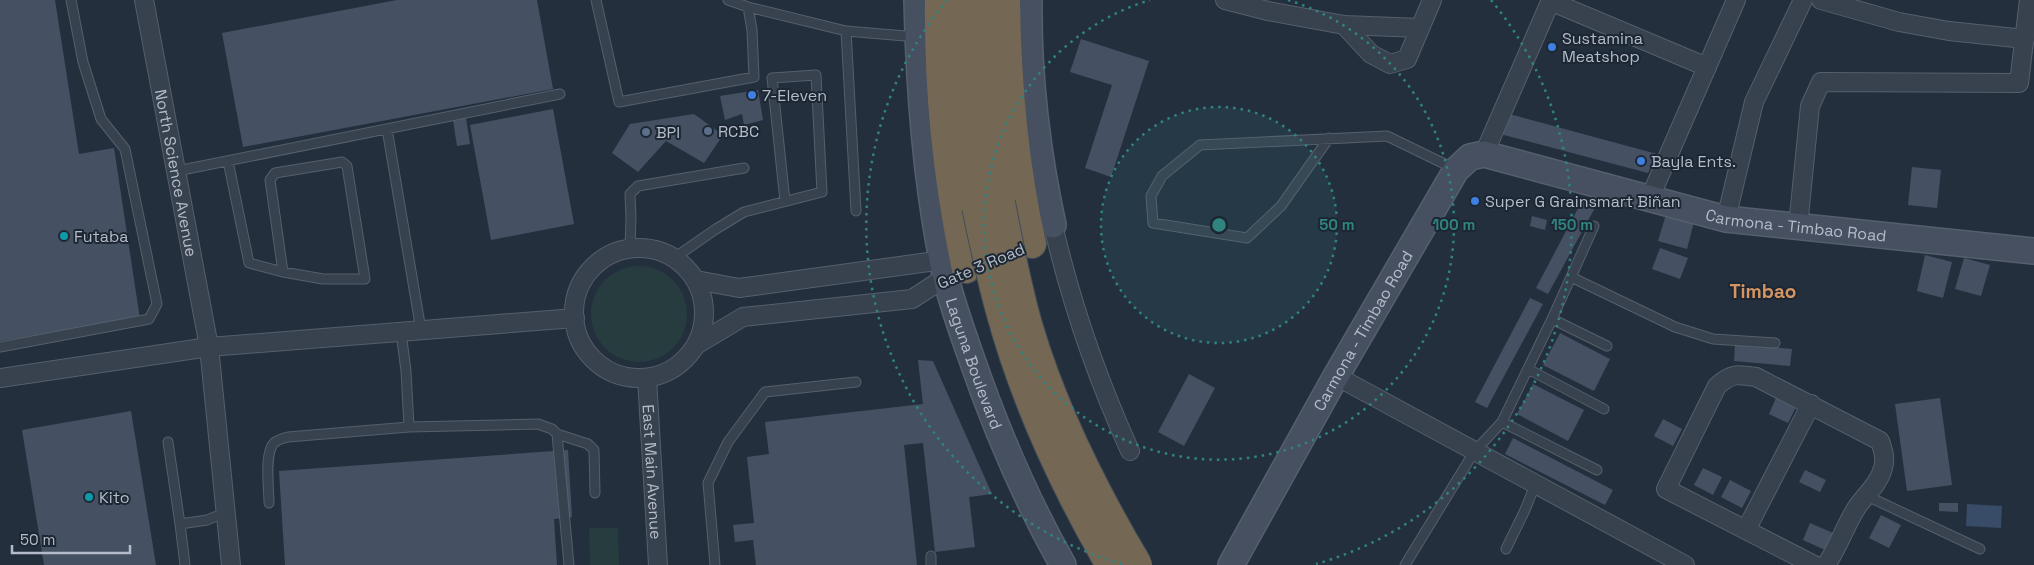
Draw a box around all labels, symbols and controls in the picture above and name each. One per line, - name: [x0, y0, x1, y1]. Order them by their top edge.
- place label: Sustamina Meatshop: [1562, 28, 1643, 67]
- marker: Sustamina Meatshop: [1546, 41, 1558, 53]
- place label: 7-Eleven: [762, 85, 827, 106]
- street label: North Science Avenue: [150, 88, 202, 258]
- marker: 7-Eleven: [746, 89, 758, 101]
- place label: RCBC: [718, 121, 759, 142]
- place label: BPI: [656, 122, 680, 143]
- marker: RCBC: [702, 125, 714, 137]
- marker: BPI: [640, 126, 652, 138]
- place label: Bayla Ents.: [1651, 151, 1736, 172]
- marker: Bayla Ents.: [1635, 155, 1647, 167]
- place label: Super G Grainsmart Biñan: [1485, 191, 1681, 212]
- marker: Super G Grainsmart Biñan: [1469, 195, 1481, 207]
- street label: Carmona - Timbao Road: [1703, 204, 1888, 246]
- text: 50 m: [1319, 215, 1355, 234]
- text: 100 m: [1433, 215, 1475, 234]
- text: 150 m: [1551, 215, 1593, 234]
- centre of rings: [1210, 216, 1228, 234]
- place label: Futaba: [74, 226, 128, 247]
- marker: Futaba: [58, 230, 70, 242]
- street label: Gate 3 Road: [934, 238, 1028, 294]
- street label: Carmona - Timbao Road: [1308, 246, 1417, 414]
- district label: Timbao: [1730, 279, 1796, 304]
- street label: Laguna Boulevard: [941, 295, 1007, 432]
- street label: East Main Avenue: [638, 404, 667, 540]
- place label: Kito: [99, 487, 130, 508]
- marker: Kito: [83, 491, 95, 503]
- scale bar: [12, 522, 130, 554]
- text: 50 m: [20, 530, 55, 549]

